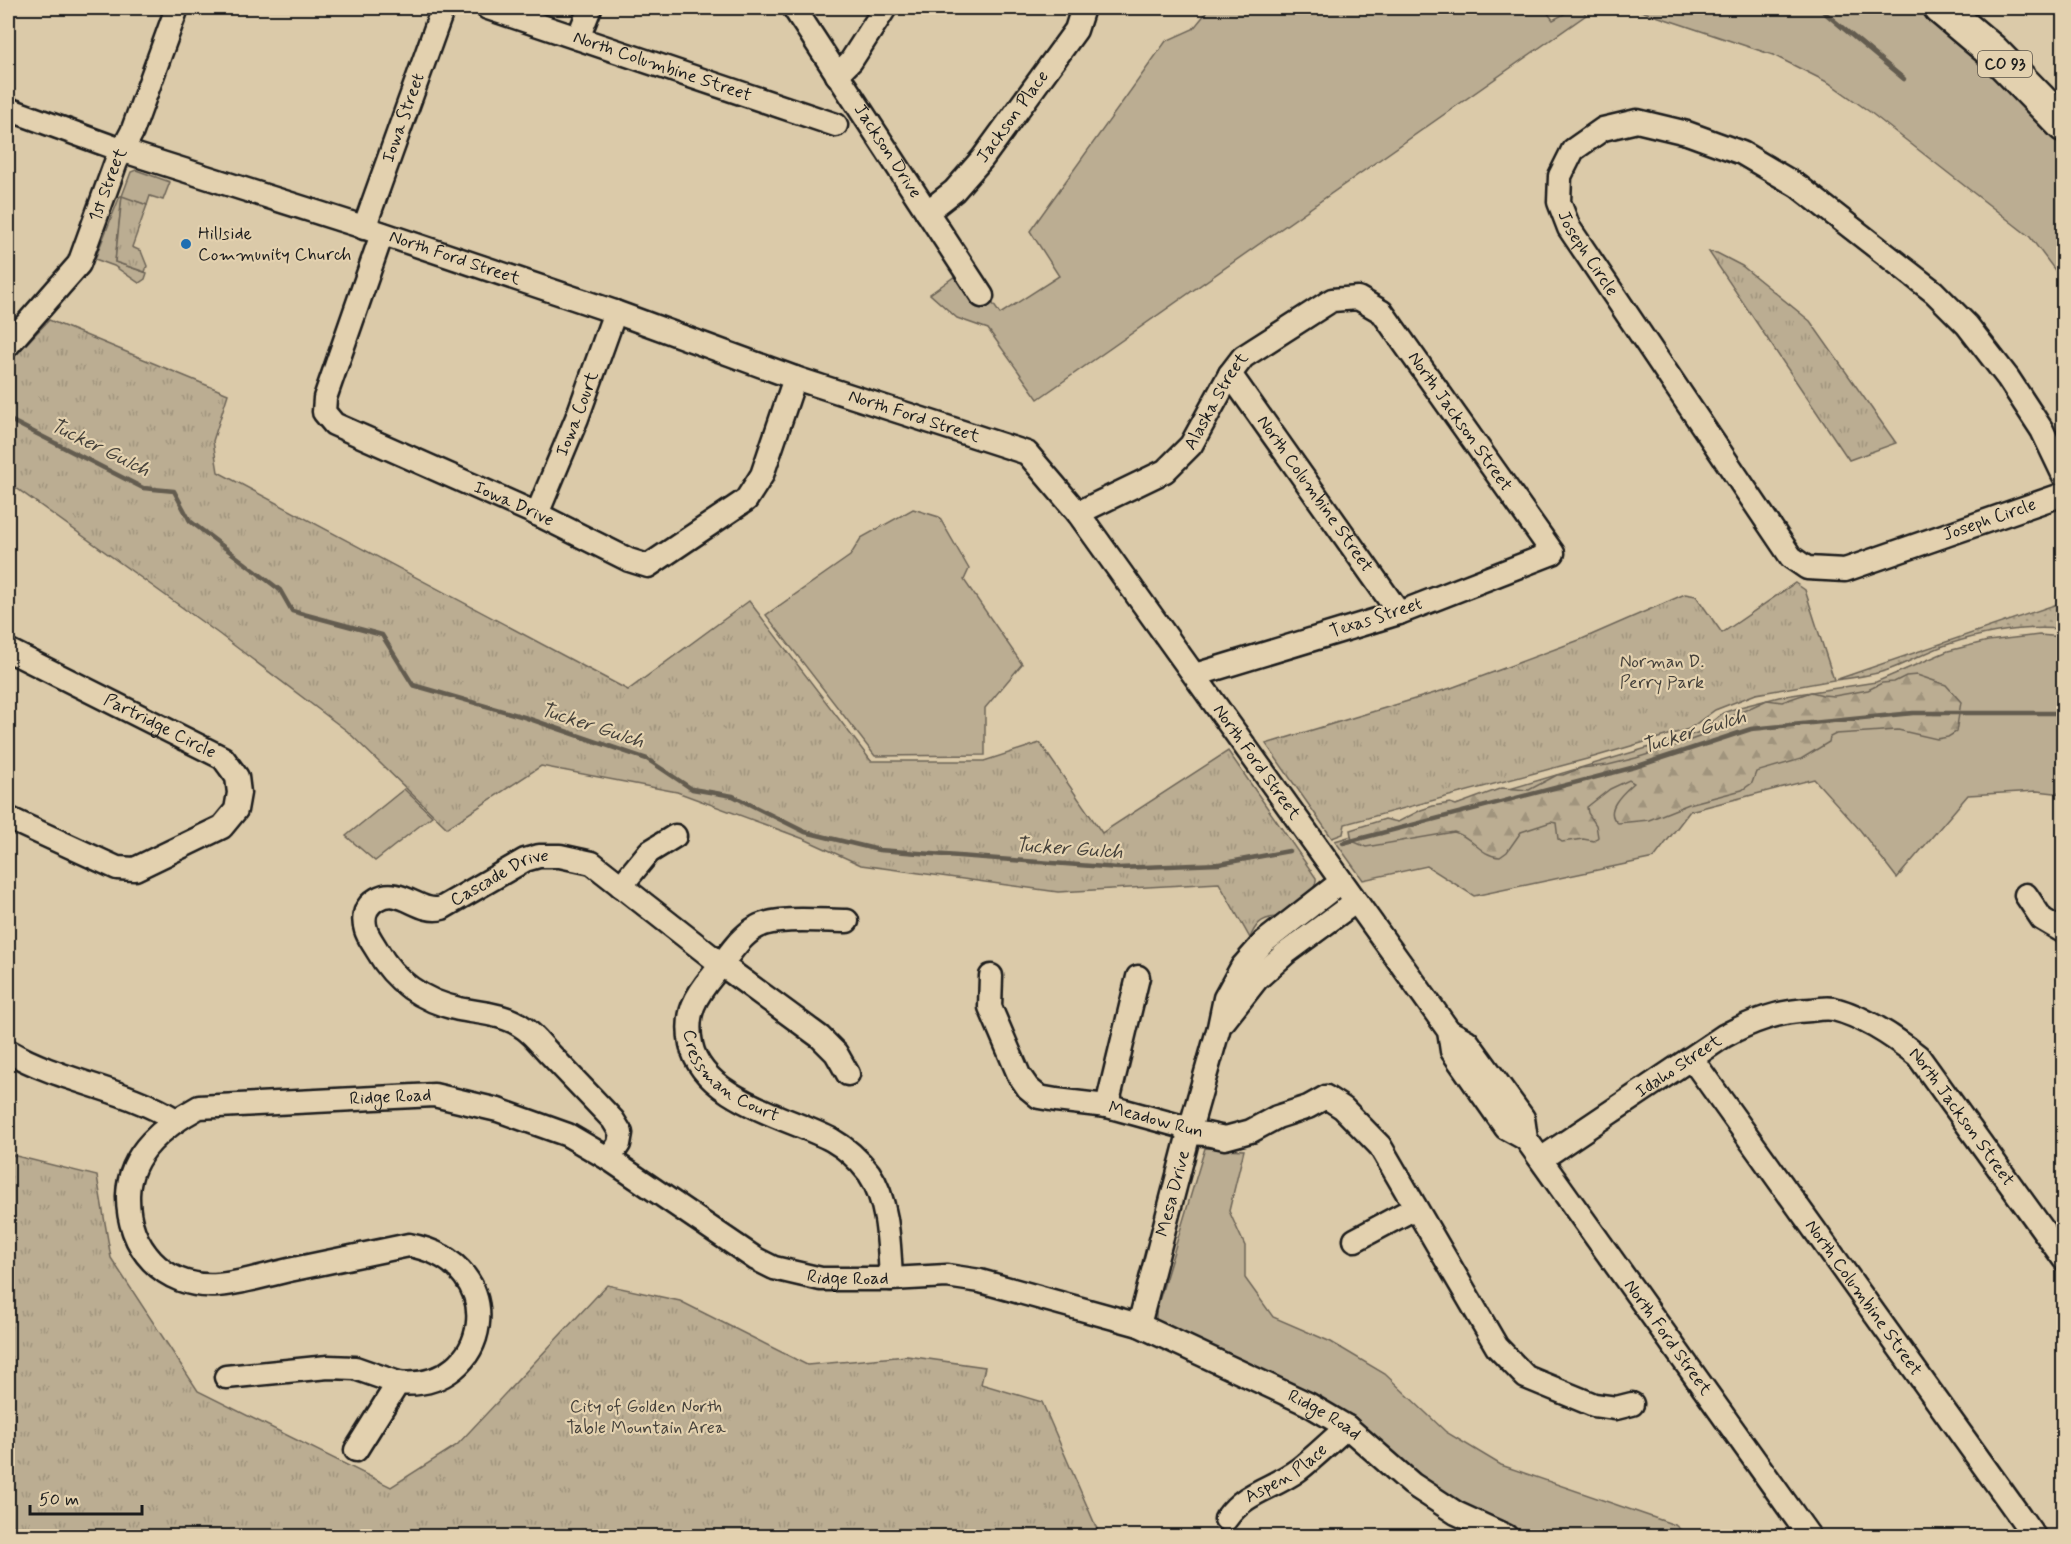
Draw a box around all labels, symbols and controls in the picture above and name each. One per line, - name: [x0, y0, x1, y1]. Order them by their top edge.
- street label: North Columbine Street: [570, 25, 755, 108]
- road number: CO 93: [1978, 51, 2032, 77]
- street label: Jackson Place: [971, 66, 1055, 168]
- street label: Iowa Street: [376, 70, 431, 166]
- street label: Jackson Drive: [848, 99, 927, 203]
- street label: 1st Street: [83, 143, 133, 225]
- street label: Joseph Circle: [1552, 207, 1624, 301]
- place label: Hillside Community Church: [198, 222, 351, 267]
- street label: North Ford Street: [386, 225, 524, 291]
- marker: Hillside Community Church: [179, 237, 193, 251]
- street label: Alaska Street: [1179, 347, 1255, 454]
- street label: North Jackson Street: [1402, 347, 1518, 497]
- street label: Iowa Court: [550, 368, 605, 460]
- street label: North Ford Street: [845, 384, 983, 449]
- street label: North Columbine Street: [1251, 411, 1379, 577]
- water label: Tucker Gulch: [46, 412, 155, 484]
- street label: Iowa Drive: [470, 475, 558, 533]
- street label: Joseph Circle: [1940, 493, 2039, 547]
- street label: Texas Street: [1327, 592, 1425, 644]
- park label: Norman D. Perry Park: [1620, 650, 1704, 695]
- street label: Partridge Circle: [100, 688, 220, 765]
- water label: Tucker Gulch: [537, 697, 648, 756]
- street label: North Ford Street: [1207, 700, 1306, 825]
- water label: Tucker Gulch: [1639, 703, 1750, 761]
- water label: Tucker Gulch: [1014, 832, 1124, 866]
- street label: Cascade Drive: [446, 844, 549, 913]
- street label: Cressman Court: [677, 1028, 783, 1128]
- street label: Idaho Street: [1631, 1029, 1727, 1104]
- street label: North Jackson Street: [1904, 1041, 2020, 1191]
- street label: Ridge Road: [349, 1083, 432, 1111]
- street label: Meadow Run: [1106, 1096, 1206, 1144]
- street label: Mesa Drive: [1151, 1147, 1196, 1239]
- street label: North Columbine Street: [1799, 1215, 1928, 1381]
- street label: Ridge Road: [804, 1264, 888, 1292]
- street label: North Ford Street: [1618, 1275, 1717, 1401]
- street label: Ridge Road: [1284, 1384, 1366, 1446]
- park label: City of Golden North Table Mountain Area: [566, 1395, 726, 1440]
- street label: Aspen Place: [1240, 1438, 1333, 1509]
- scale bar: [30, 1478, 142, 1516]
- text: 50 m: [39, 1488, 79, 1512]

